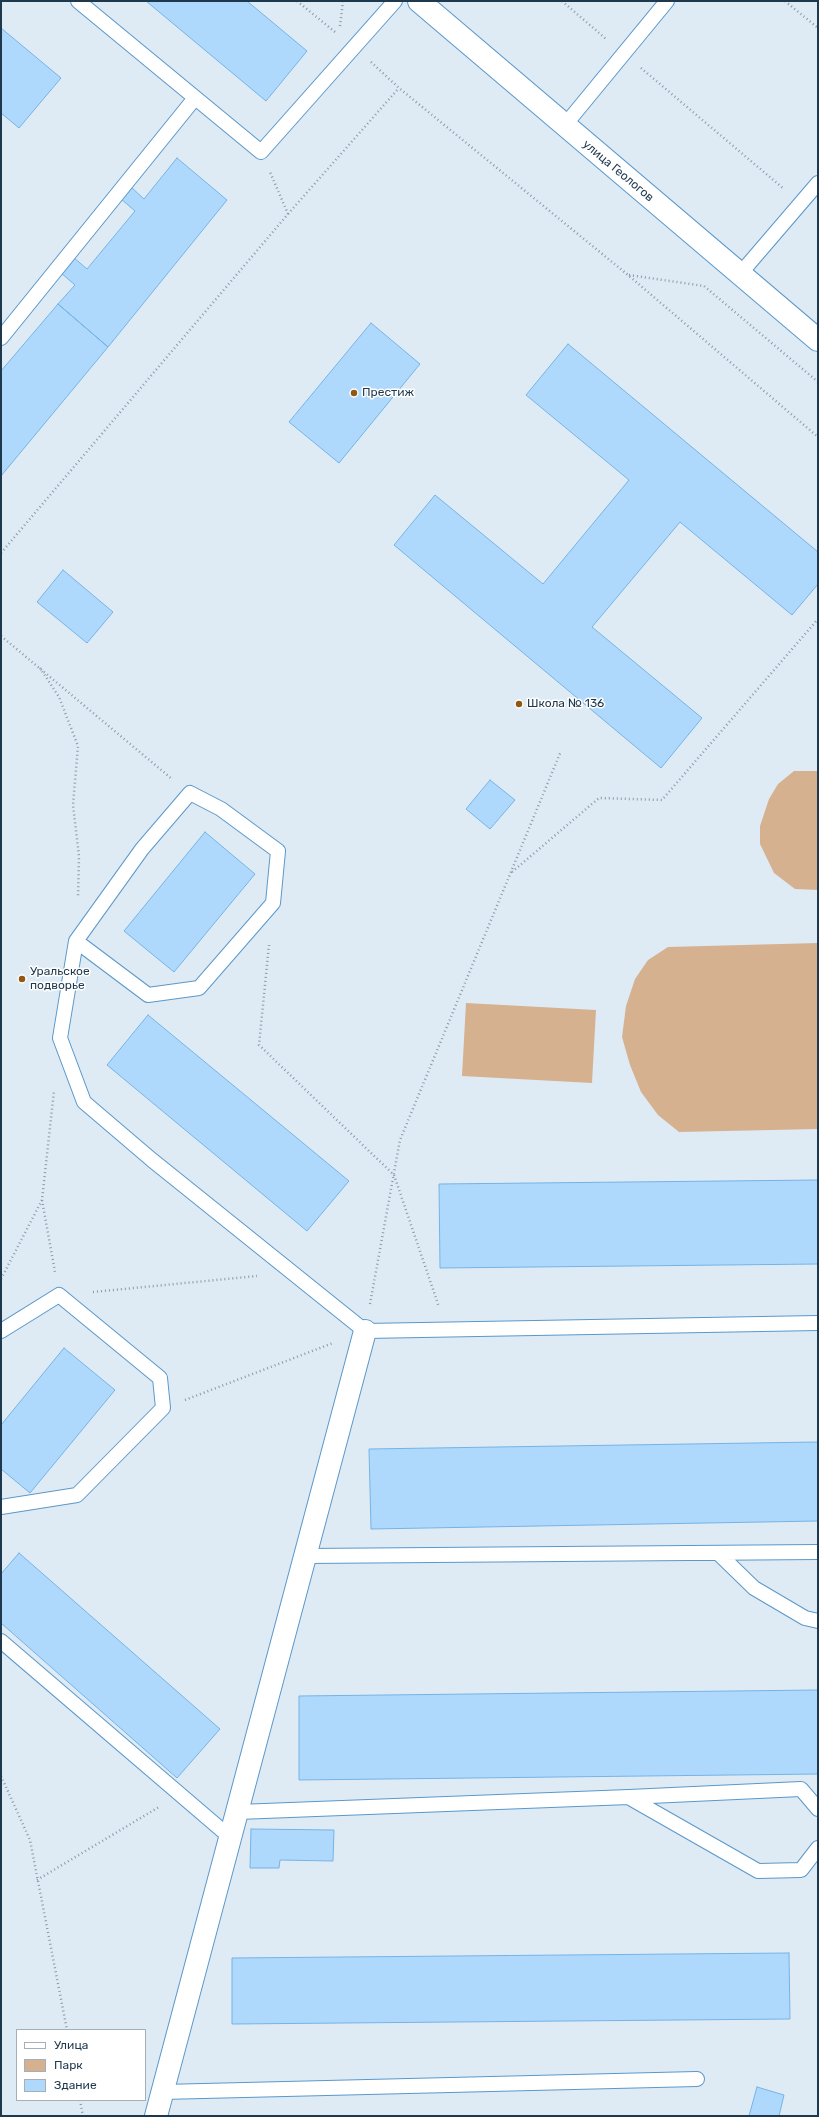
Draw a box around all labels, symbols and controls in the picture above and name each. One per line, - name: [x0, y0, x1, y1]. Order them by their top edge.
- street label: улица Геологов: [580, 137, 656, 205]
- place label: Престиж: [362, 386, 414, 400]
- marker: Престиж: [349, 388, 359, 398]
- place label: Школа № 136: [527, 697, 604, 711]
- marker: Школа № 136: [514, 699, 524, 709]
- place label: Уральское подворье: [30, 965, 90, 993]
- marker: Уральское подворье: [17, 974, 27, 984]
- legend: [16, 2029, 146, 2101]
- text: Улица: [54, 2038, 88, 2052]
- text: Парк: [54, 2058, 83, 2072]
- text: Здание: [54, 2078, 97, 2092]

